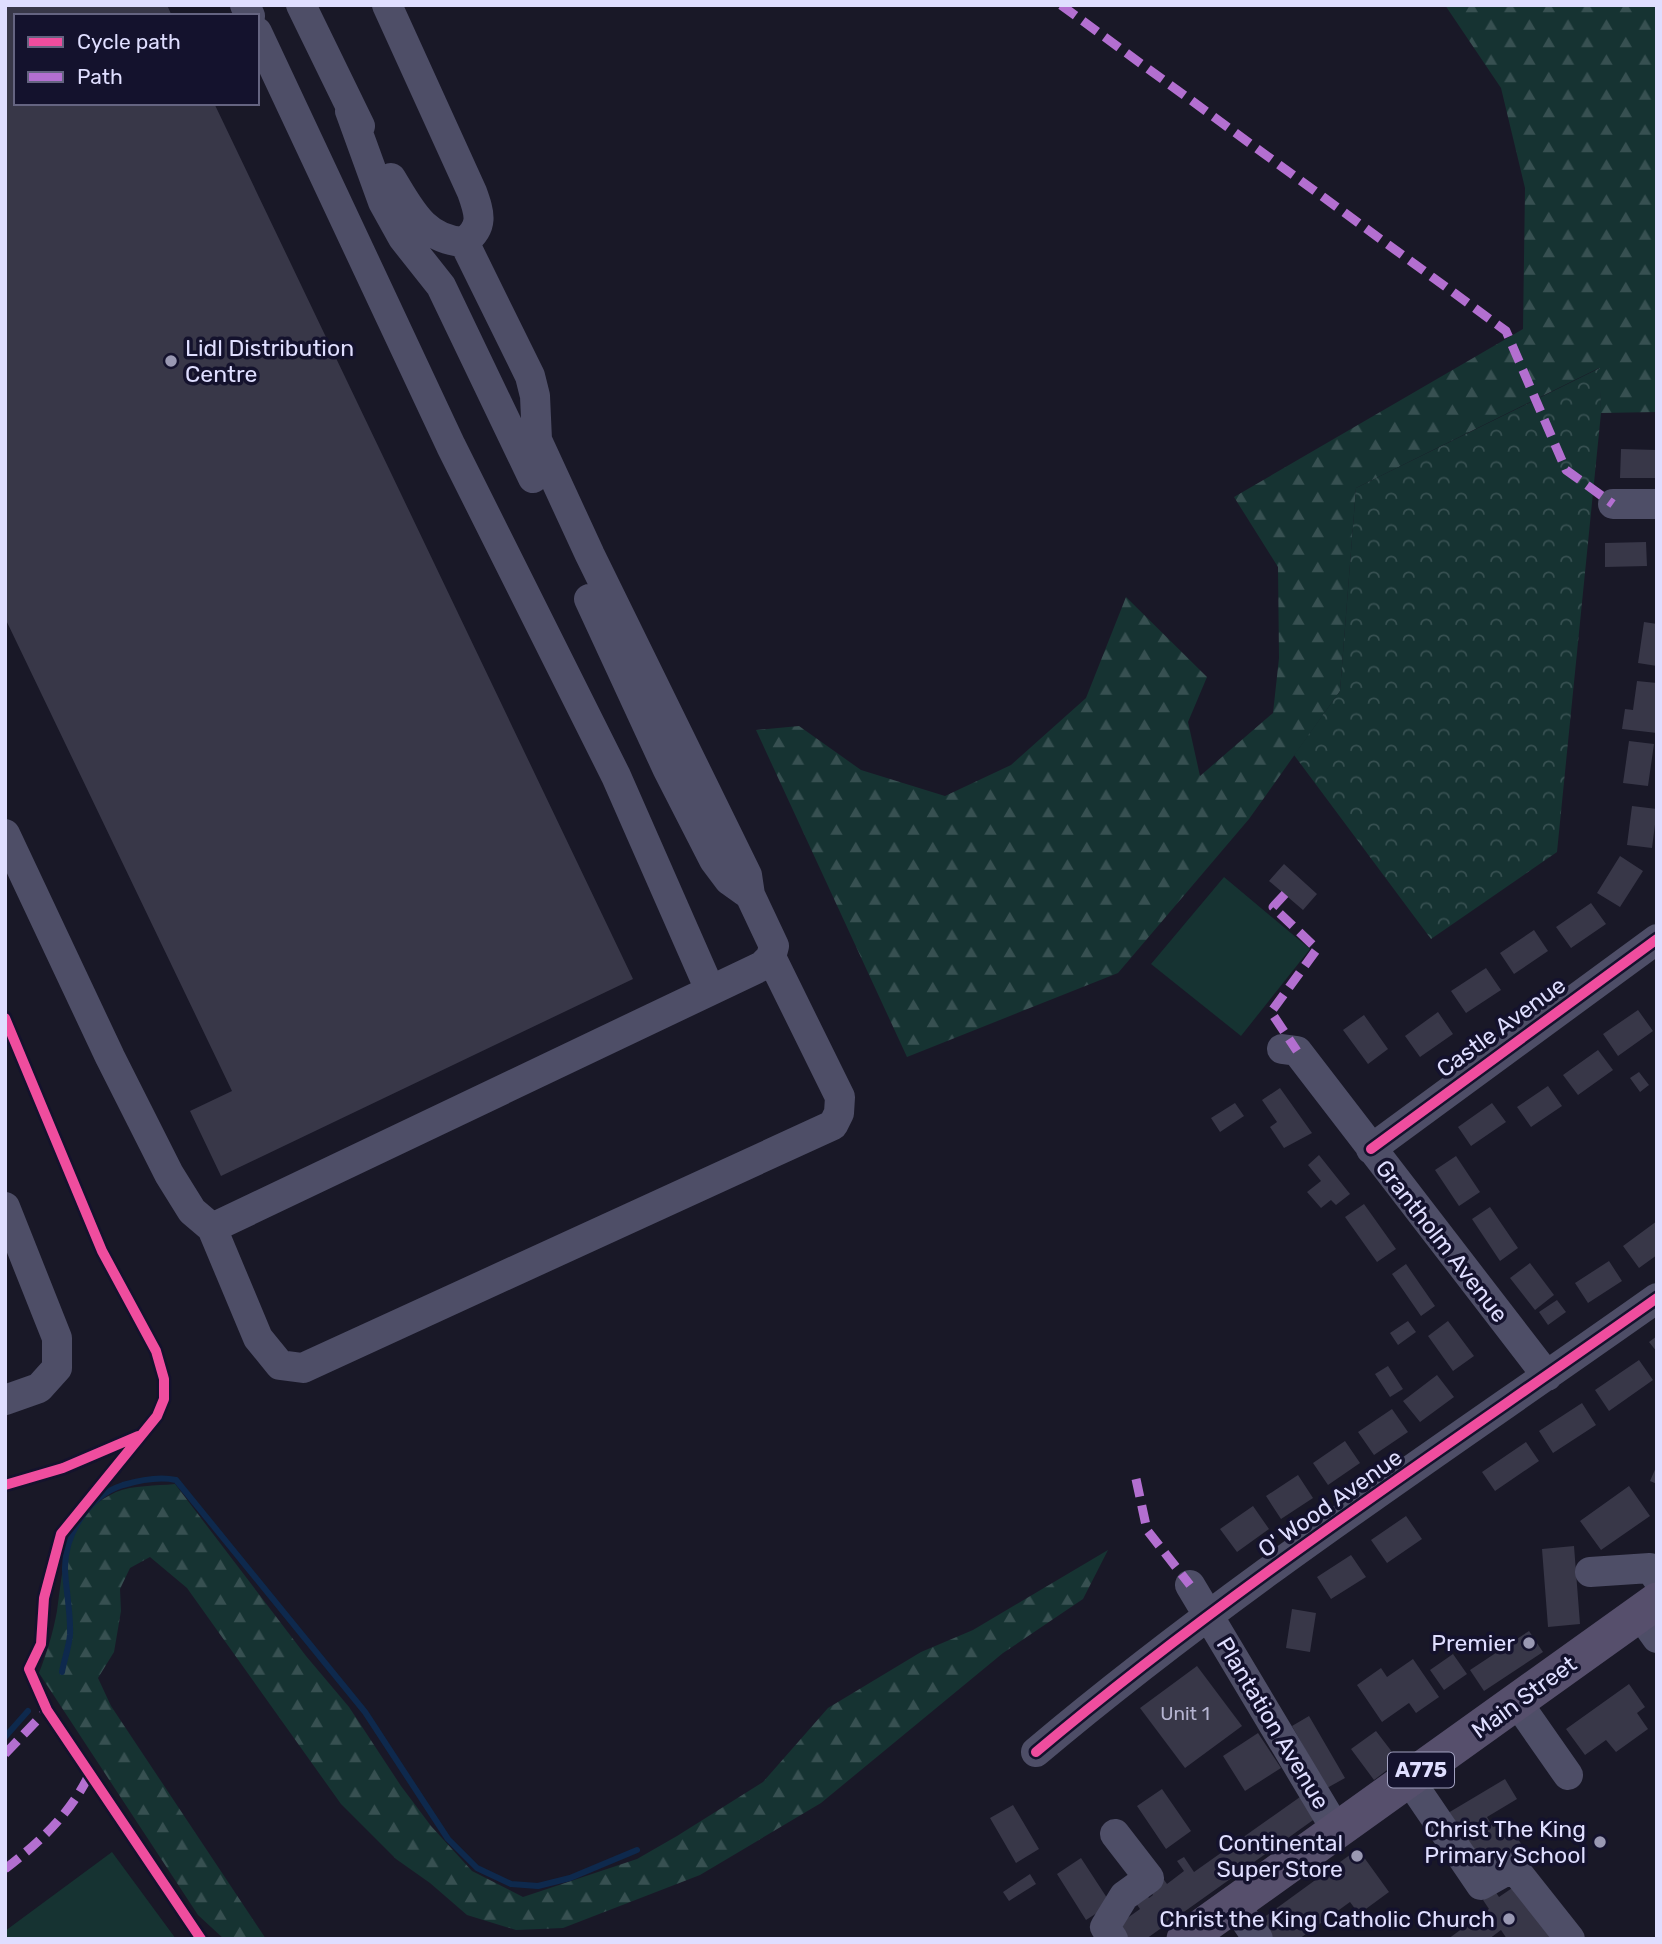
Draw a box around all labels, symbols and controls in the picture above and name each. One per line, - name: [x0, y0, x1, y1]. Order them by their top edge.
- legend: [14, 14, 259, 105]
- text: Cycle path: [77, 29, 181, 54]
- text: Path: [77, 64, 123, 89]
- place label: Lidl Distribution Centre: [185, 334, 354, 388]
- marker: Lidl Distribution Centre: [163, 353, 179, 369]
- street label: Castle Avenue: [1431, 971, 1571, 1083]
- street label: Grantholm Avenue: [1370, 1154, 1514, 1328]
- street label: O' Wood Avenue: [1253, 1443, 1407, 1563]
- place label: Premier: [1431, 1629, 1515, 1657]
- street label: Plantation Avenue: [1211, 1632, 1335, 1814]
- marker: Premier: [1521, 1635, 1537, 1651]
- street label: Main Street: [1466, 1650, 1582, 1744]
- house number: Unit 1: [1160, 1702, 1210, 1725]
- road number: A775: [1388, 1752, 1454, 1788]
- place label: Christ The King Primary School: [1424, 1815, 1586, 1869]
- place label: Continental Super Store: [1217, 1829, 1343, 1883]
- marker: Christ The King Primary School: [1592, 1834, 1608, 1850]
- marker: Continental Super Store: [1349, 1848, 1365, 1864]
- place label: Christ the King Catholic Church: [1159, 1905, 1495, 1933]
- marker: Christ the King Catholic Church: [1501, 1911, 1517, 1927]

